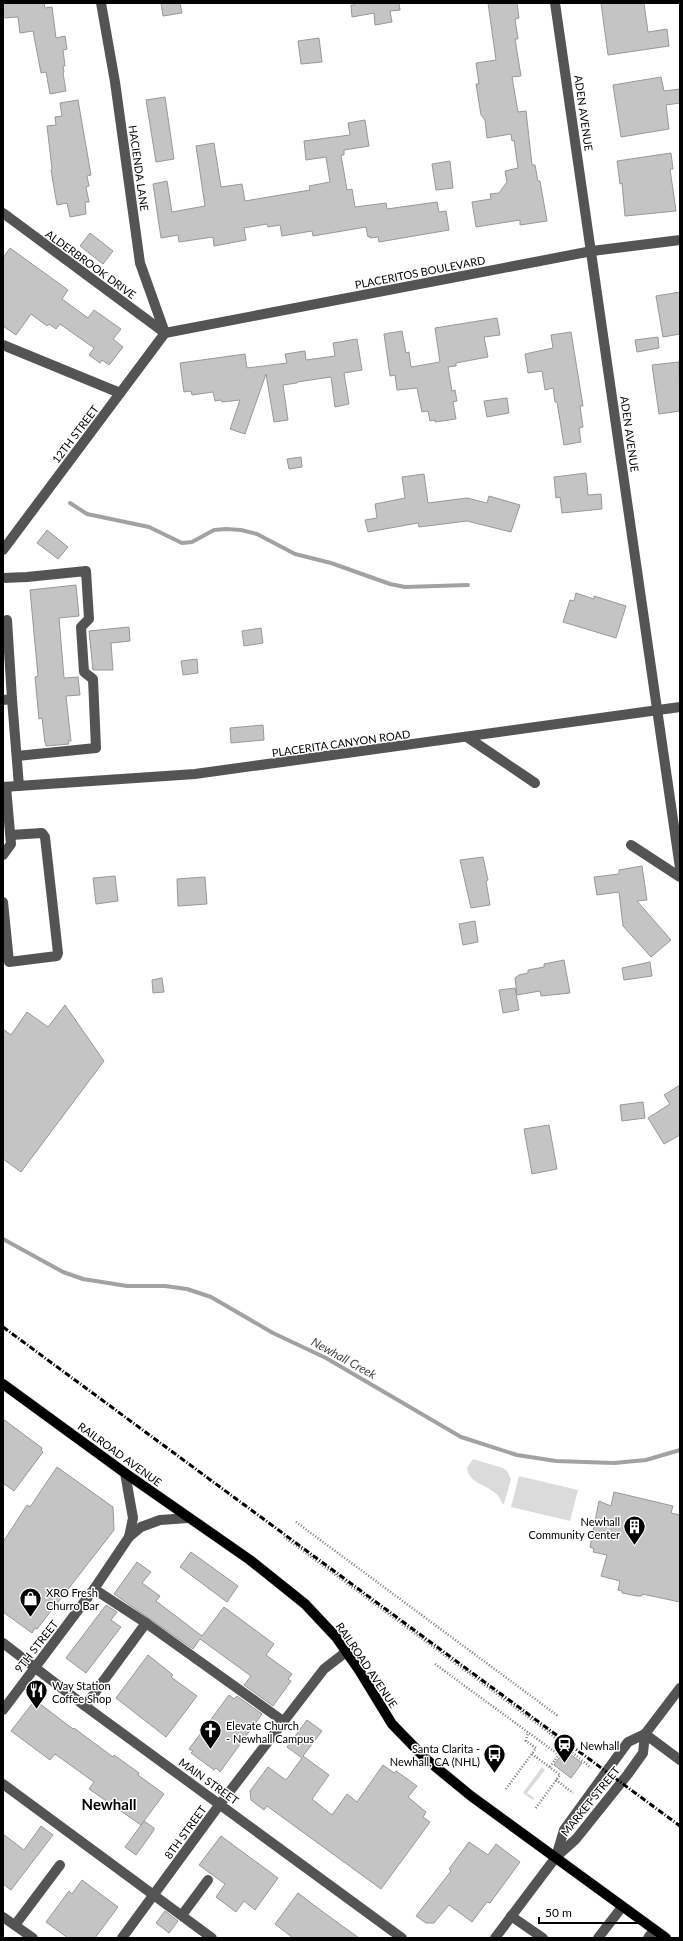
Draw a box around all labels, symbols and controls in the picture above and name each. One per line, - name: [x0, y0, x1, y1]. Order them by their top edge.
- street label: ADEN AVENUE: [572, 74, 596, 152]
- street label: HACIENDA LANE: [127, 124, 151, 212]
- street label: ALDERBROOK DRIVE: [43, 227, 139, 301]
- street label: PLACERITOS BOULEVARD: [354, 253, 486, 291]
- street label: ADEN AVENUE: [618, 395, 642, 473]
- street label: 12TH STREET: [49, 402, 101, 465]
- street label: PLACERITA CANYON ROAD: [271, 727, 411, 759]
- water label: Newhall Creek: [309, 1334, 379, 1382]
- street label: RAILROAD AVENUE: [76, 1419, 164, 1489]
- building icon: Newhall Community Center: [622, 1514, 648, 1547]
- place label: Newhall Community Center: [529, 1515, 620, 1541]
- shop icon: XRO Fresh Churro Bar: [17, 1585, 43, 1618]
- place label: XRO Fresh Churro Bar: [46, 1586, 99, 1612]
- street label: 9TH STREET: [12, 1617, 61, 1675]
- street label: RAILROAD AVENUE: [334, 1620, 400, 1710]
- restaurant icon: Way Station Coffee Shop: [23, 1678, 49, 1711]
- place label: Way Station Coffee Shop: [52, 1679, 111, 1705]
- church icon: Elevate Church - Newhall Campus: [198, 1718, 224, 1751]
- place label: Elevate Church - Newhall Campus: [226, 1719, 314, 1745]
- station icon: Newhall: [552, 1732, 578, 1765]
- place label: Newhall: [580, 1739, 619, 1752]
- bus stop icon: Santa Clarita - Newhall, CA (NHL): [482, 1741, 508, 1774]
- place label: Santa Clarita - Newhall, CA (NHL): [390, 1742, 480, 1768]
- street label: MAIN STREET: [177, 1755, 242, 1807]
- street label: MARKET STREET: [558, 1763, 622, 1838]
- district label: Newhall: [82, 1795, 136, 1813]
- street label: 8TH STREET: [161, 1802, 209, 1861]
- scale bar: [539, 1899, 644, 1925]
- text: 50 m: [545, 1905, 572, 1920]

